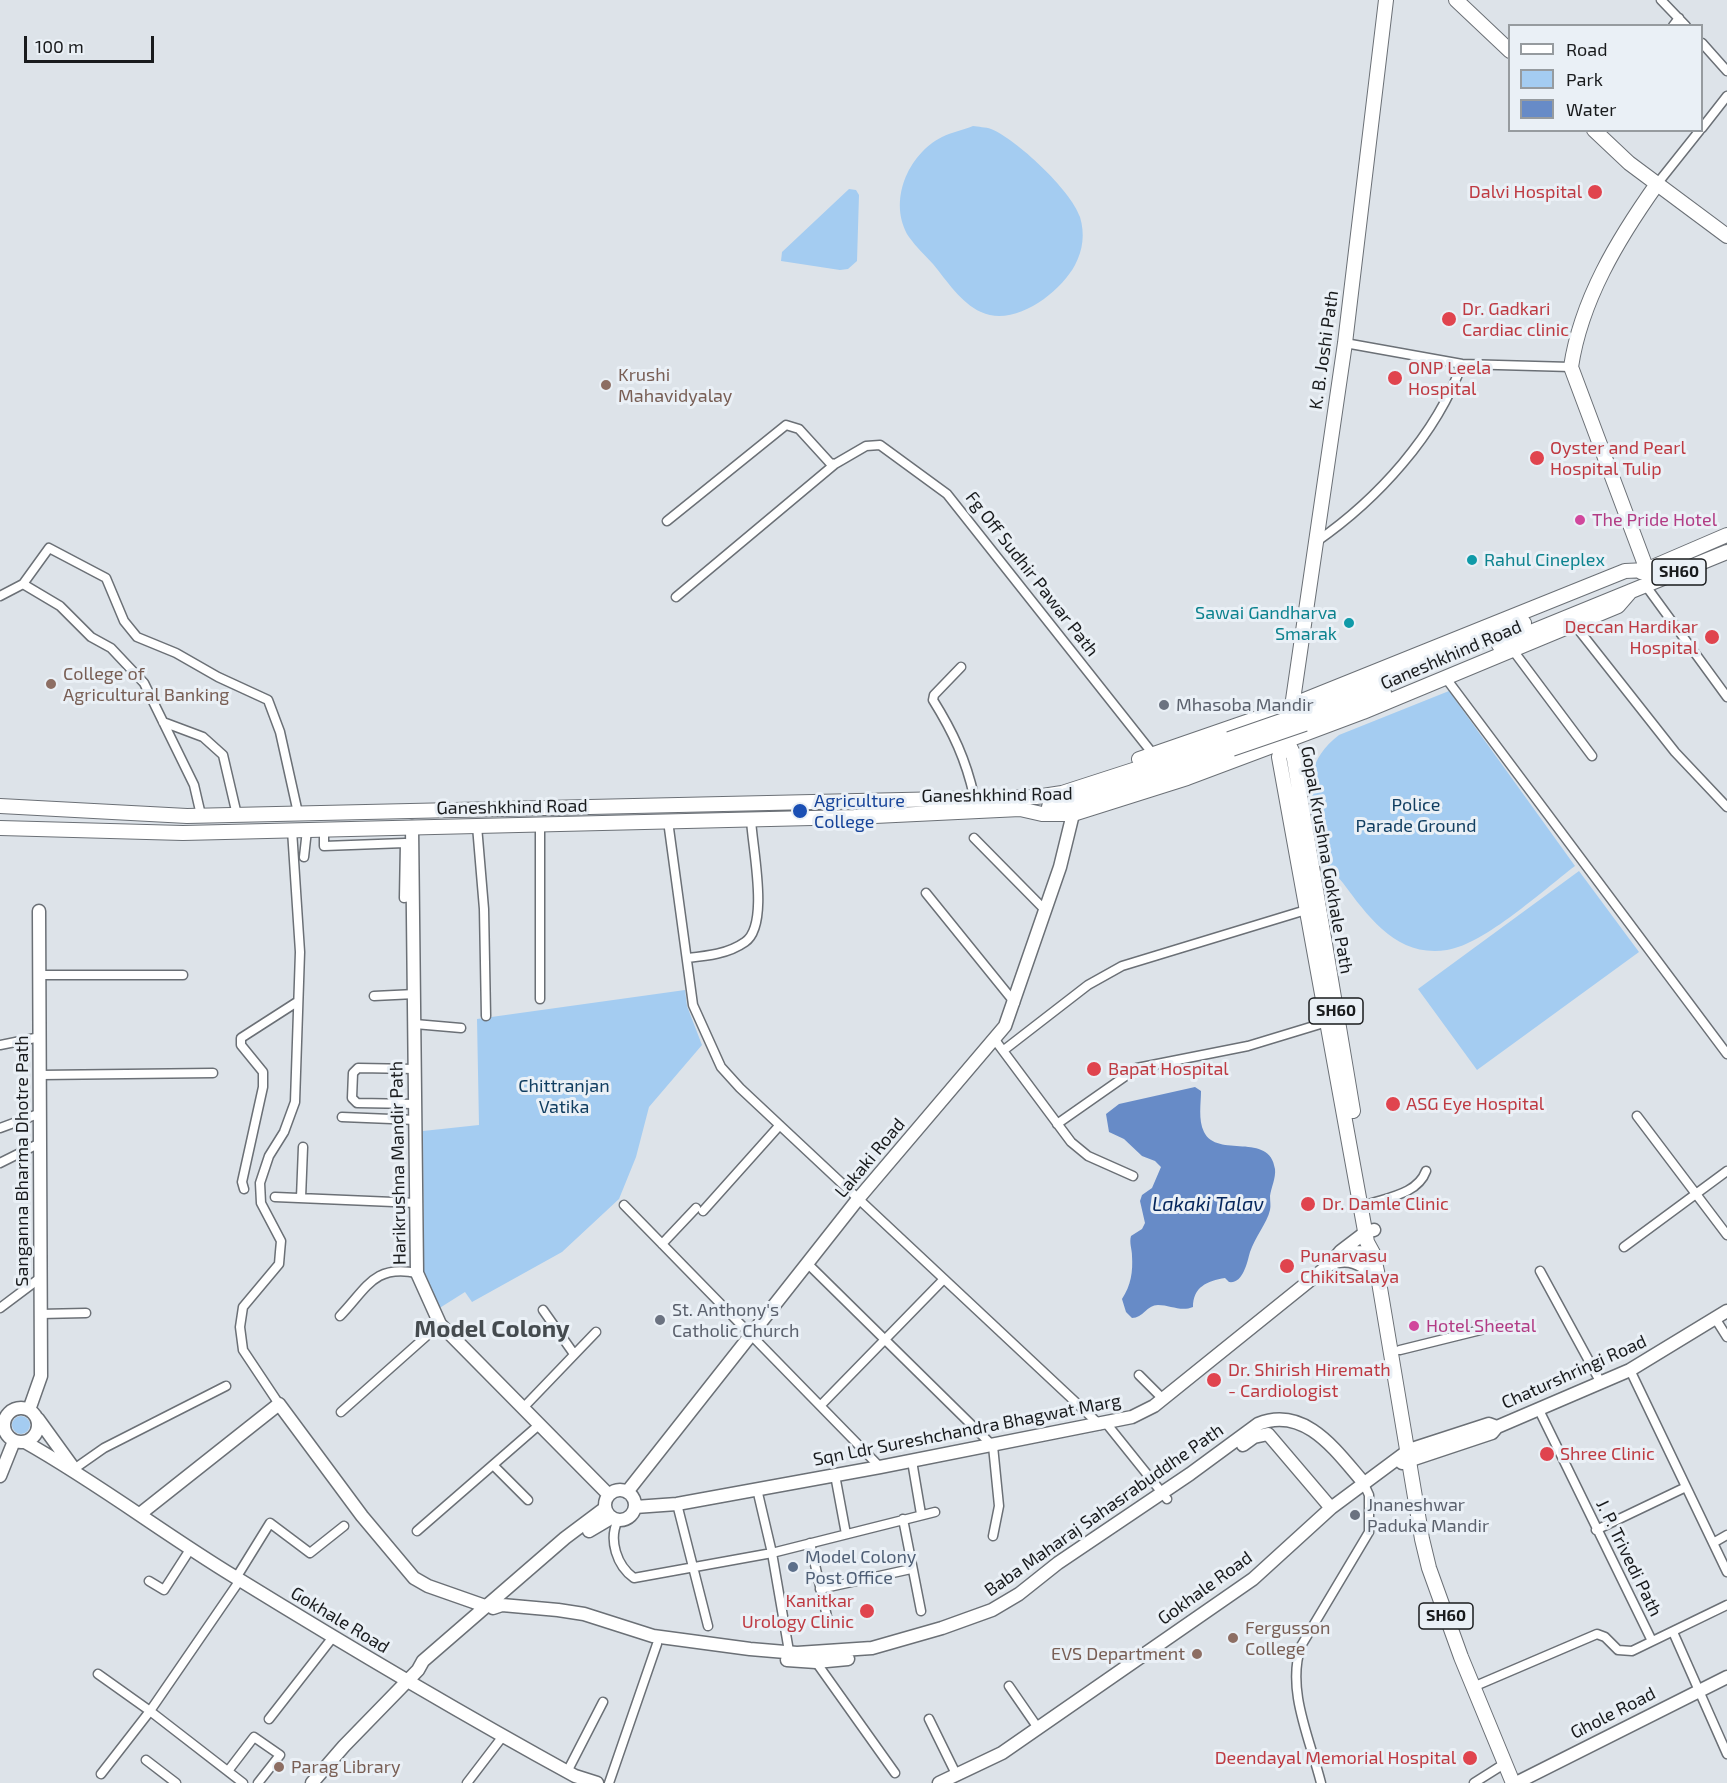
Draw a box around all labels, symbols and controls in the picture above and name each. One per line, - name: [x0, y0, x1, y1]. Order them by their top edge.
- scale bar: [27, 24, 158, 62]
- legend: [1508, 24, 1703, 132]
- text: 100 m: [35, 35, 84, 57]
- text: Road: [1566, 38, 1607, 60]
- text: Park: [1566, 68, 1603, 90]
- text: Water: [1566, 98, 1616, 120]
- place label: Dalvi Hospital: [1469, 181, 1582, 203]
- marker: Dalvi Hospital: [1586, 183, 1604, 201]
- street label: K. B. Joshi Path: [1305, 289, 1343, 411]
- place label: Dr. Gadkari Cardiac clinic: [1462, 298, 1569, 340]
- marker: Dr. Gadkari Cardiac clinic: [1440, 310, 1458, 328]
- place label: ONP Leela Hospital: [1408, 357, 1491, 400]
- place label: Krushi Mahavidyalay: [618, 364, 732, 406]
- marker: ONP Leela Hospital: [1386, 369, 1404, 387]
- marker: Krushi Mahavidyalay: [599, 378, 613, 392]
- place label: Oyster and Pearl Hospital Tulip: [1550, 437, 1686, 480]
- marker: Oyster and Pearl Hospital Tulip: [1528, 449, 1546, 467]
- street label: Fg Off Sudhir Pawar Path: [961, 487, 1103, 661]
- place label: The Pride Hotel: [1592, 509, 1717, 531]
- marker: The Pride Hotel: [1573, 513, 1587, 527]
- place label: Rahul Cineplex: [1484, 549, 1605, 571]
- marker: Rahul Cineplex: [1465, 553, 1479, 567]
- road number: SH60: [1652, 559, 1706, 585]
- place label: Sawai Gandharva Smarak: [1195, 602, 1337, 644]
- marker: Sawai Gandharva Smarak: [1342, 616, 1356, 630]
- street label: Ganeshkhind Road: [1377, 616, 1525, 694]
- place label: Deccan Hardikar Hospital: [1565, 616, 1698, 658]
- marker: Deccan Hardikar Hospital: [1703, 628, 1721, 646]
- place label: College of Agricultural Banking: [63, 663, 229, 706]
- marker: College of Agricultural Banking: [44, 677, 58, 691]
- place label: Mhasoba Mandir: [1176, 694, 1314, 716]
- marker: Mhasoba Mandir: [1157, 698, 1171, 712]
- street label: Gopal Krushna Gokhale Path: [1296, 744, 1358, 976]
- street label: Ganeshkhind Road: [921, 783, 1073, 807]
- place label: Agriculture College: [814, 790, 905, 832]
- park label: Police Parade Ground: [1355, 794, 1477, 836]
- street label: Ganeshkhind Road: [436, 795, 588, 819]
- marker: Agriculture College: [791, 802, 809, 820]
- road number: SH60: [1309, 998, 1363, 1024]
- street label: Sanganna Bharma Dhotre Path: [11, 1035, 33, 1287]
- place label: Bapat Hospital: [1108, 1058, 1229, 1080]
- marker: Bapat Hospital: [1085, 1060, 1103, 1078]
- street label: Harikrushna Mandir Path: [385, 1061, 411, 1265]
- park label: Chittranjan Vatika: [518, 1075, 610, 1118]
- place label: ASG Eye Hospital: [1406, 1093, 1544, 1115]
- marker: ASG Eye Hospital: [1384, 1095, 1402, 1113]
- street label: Lakaki Road: [830, 1114, 910, 1202]
- water label: Lakaki Talav: [1152, 1192, 1264, 1216]
- place label: Dr. Damle Clinic: [1322, 1193, 1449, 1215]
- marker: Dr. Damle Clinic: [1299, 1195, 1317, 1213]
- place label: Punarvasu Chikitsalaya: [1300, 1245, 1399, 1288]
- marker: Punarvasu Chikitsalaya: [1278, 1257, 1296, 1275]
- place label: St. Anthony's Catholic Church: [672, 1299, 800, 1342]
- marker: St. Anthony's Catholic Church: [653, 1313, 667, 1327]
- district label: Model Colony: [414, 1315, 570, 1343]
- place label: Hotel Sheetal: [1426, 1315, 1536, 1337]
- marker: Hotel Sheetal: [1407, 1319, 1421, 1333]
- street label: Chaturshringi Road: [1498, 1330, 1650, 1414]
- place label: Dr. Shirish Hiremath - Cardiologist: [1228, 1359, 1391, 1402]
- marker: Dr. Shirish Hiremath - Cardiologist: [1205, 1371, 1223, 1389]
- street label: Sqn Ldr Sureshchandra Bhagwat Marg: [811, 1390, 1123, 1470]
- street label: Baba Maharaj Sahasrabuddhe Path: [980, 1419, 1228, 1601]
- place label: Shree Clinic: [1560, 1443, 1655, 1465]
- marker: Shree Clinic: [1538, 1445, 1556, 1463]
- place label: Jnaneshwar Paduka Mandir: [1367, 1494, 1489, 1537]
- street label: J. P. Trivedi Path: [1591, 1496, 1667, 1620]
- marker: Jnaneshwar Paduka Mandir: [1348, 1508, 1362, 1522]
- place label: Model Colony Post Office: [805, 1546, 916, 1588]
- street label: Gokhale Road: [1154, 1546, 1256, 1630]
- marker: Model Colony Post Office: [786, 1560, 800, 1574]
- street label: Gokhale Road: [287, 1582, 393, 1658]
- place label: Kanitkar Urology Clinic: [742, 1590, 854, 1632]
- marker: Kanitkar Urology Clinic: [858, 1602, 876, 1620]
- road number: SH60: [1419, 1603, 1473, 1629]
- place label: Fergusson College: [1245, 1617, 1330, 1660]
- marker: Fergusson College: [1226, 1631, 1240, 1645]
- place label: EVS Department: [1051, 1643, 1185, 1665]
- marker: EVS Department: [1190, 1647, 1204, 1661]
- street label: Ghole Road: [1567, 1682, 1659, 1744]
- place label: Deendayal Memorial Hospital: [1215, 1747, 1456, 1769]
- marker: Deendayal Memorial Hospital: [1461, 1749, 1479, 1767]
- place label: Parag Library: [291, 1756, 400, 1778]
- marker: Parag Library: [272, 1760, 286, 1774]

